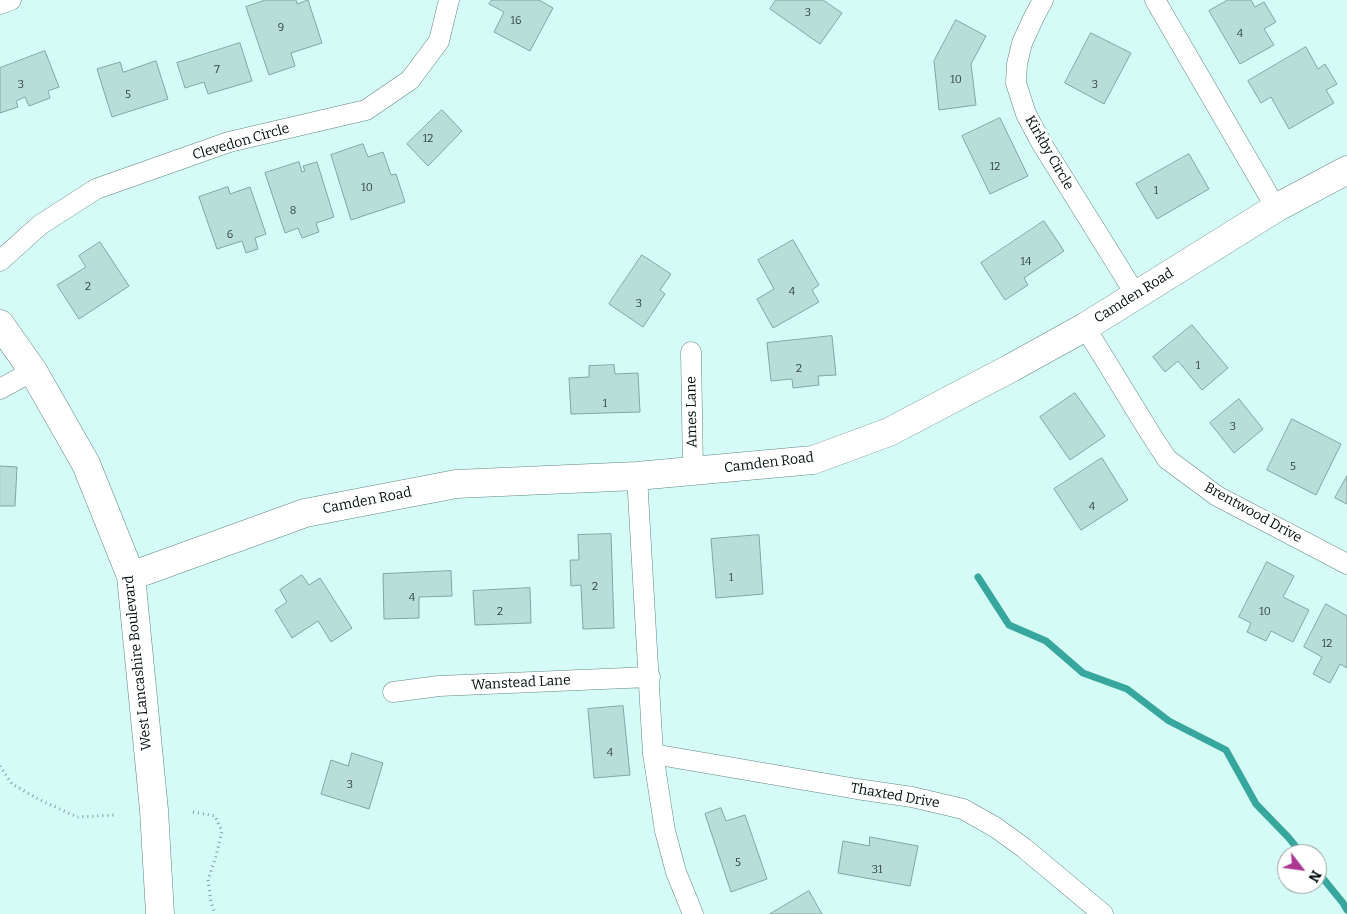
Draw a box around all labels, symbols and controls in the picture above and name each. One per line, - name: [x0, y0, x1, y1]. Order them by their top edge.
- house number: 3: [805, 6, 811, 20]
- house number: 16: [511, 14, 521, 28]
- house number: 9: [278, 21, 284, 35]
- house number: 4: [1237, 27, 1243, 41]
- house number: 7: [214, 63, 220, 77]
- house number: 10: [950, 73, 962, 87]
- house number: 3: [18, 78, 24, 92]
- house number: 3: [1092, 78, 1098, 92]
- house number: 5: [125, 88, 131, 102]
- street label: Kirkby Circle: [1021, 113, 1077, 193]
- street label: Clevedon Circle: [191, 120, 291, 164]
- house number: 12: [423, 132, 433, 146]
- house number: 12: [990, 160, 1000, 174]
- house number: 10: [361, 181, 373, 195]
- house number: 1: [1154, 184, 1158, 198]
- house number: 8: [290, 204, 296, 218]
- house number: 6: [227, 228, 233, 242]
- house number: 14: [1021, 255, 1031, 269]
- street label: Camden Road: [1091, 265, 1177, 327]
- house number: 2: [85, 280, 91, 294]
- house number: 4: [789, 285, 795, 299]
- house number: 3: [636, 297, 642, 311]
- house number: 1: [1196, 359, 1200, 373]
- house number: 2: [796, 362, 802, 376]
- street label: Ames Lane: [683, 376, 701, 448]
- house number: 1: [603, 397, 607, 411]
- house number: 3: [1230, 420, 1236, 434]
- street label: Camden Road: [723, 449, 815, 477]
- house number: 5: [1290, 460, 1296, 474]
- street label: Brentwood Drive: [1201, 479, 1305, 547]
- street label: Camden Road: [321, 484, 413, 518]
- house number: 4: [1089, 500, 1095, 514]
- house number: 1: [729, 571, 733, 585]
- street label: West Lancashire Boulevard: [120, 575, 156, 751]
- house number: 2: [592, 580, 598, 594]
- house number: 4: [409, 591, 415, 605]
- house number: 2: [497, 605, 503, 619]
- house number: 10: [1259, 605, 1271, 619]
- house number: 12: [1322, 637, 1332, 651]
- street label: Wanstead Lane: [471, 672, 571, 694]
- house number: 4: [607, 746, 613, 760]
- house number: 3: [347, 778, 353, 792]
- street label: Thaxted Drive: [849, 780, 941, 812]
- north arrow: [1277, 844, 1327, 894]
- house number: 5: [735, 856, 741, 870]
- house number: 31: [872, 863, 882, 877]
- text: N: [1304, 867, 1325, 885]

